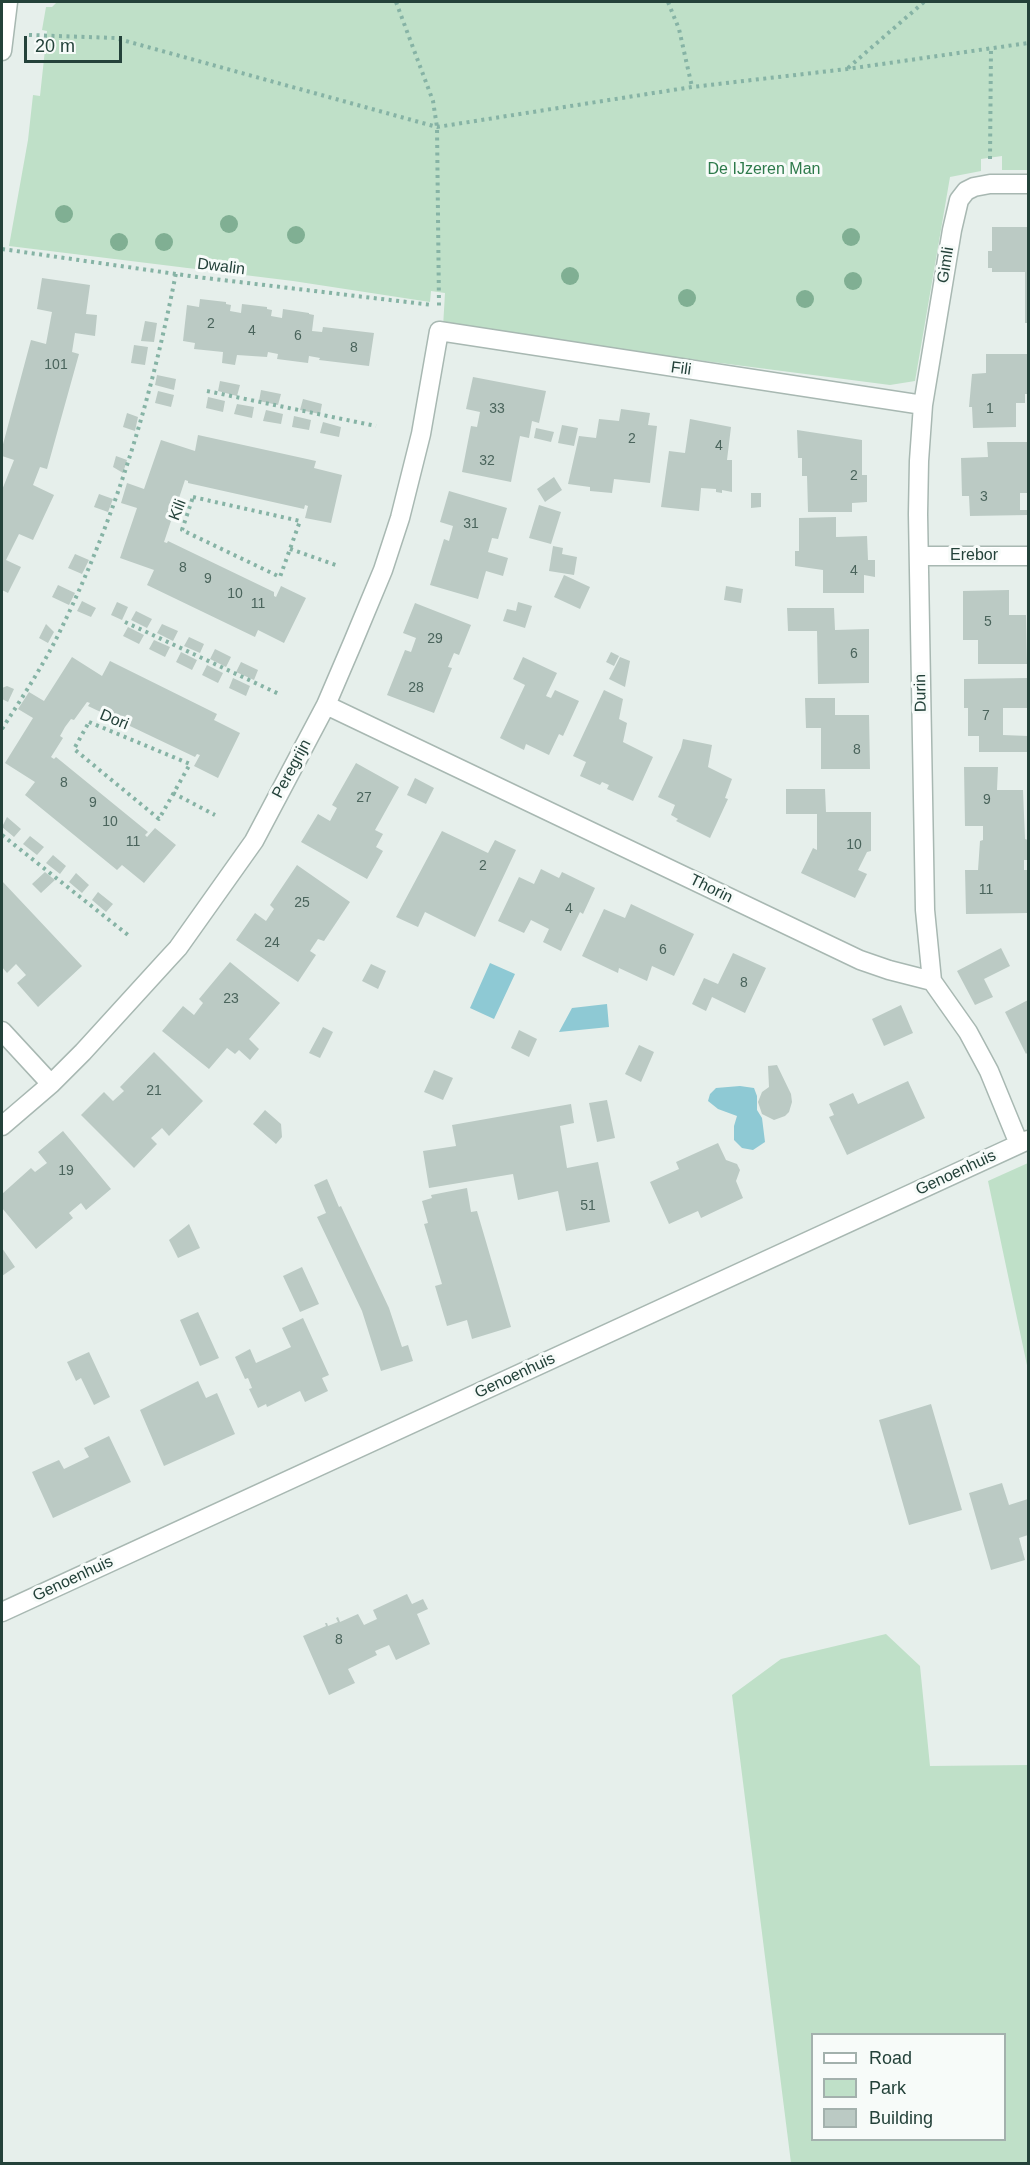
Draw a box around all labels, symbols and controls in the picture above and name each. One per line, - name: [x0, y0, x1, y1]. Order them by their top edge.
- scale bar: [27, 24, 124, 62]
- text: 20 m: [35, 36, 75, 56]
- park label: De IJzeren Man: [708, 160, 820, 180]
- street label: Gimli: [934, 246, 958, 284]
- street label: Dwalin: [196, 255, 246, 279]
- house number: 2: [207, 316, 215, 332]
- house number: 4: [248, 323, 256, 339]
- house number: 6: [294, 328, 302, 344]
- house number: 8: [350, 340, 358, 356]
- house number: 101: [44, 357, 68, 373]
- street label: Fili: [670, 358, 692, 380]
- house number: 33: [489, 401, 505, 417]
- house number: 1: [986, 401, 994, 417]
- house number: 2: [628, 431, 636, 447]
- house number: 4: [715, 438, 723, 454]
- house number: 32: [479, 453, 495, 469]
- house number: 2: [850, 468, 858, 484]
- house number: 3: [980, 489, 988, 505]
- street label: Kili: [165, 497, 191, 523]
- house number: 31: [463, 516, 479, 532]
- street label: Erebor: [950, 546, 998, 566]
- house number: 8: [179, 560, 187, 576]
- house number: 4: [850, 563, 858, 579]
- house number: 9: [204, 571, 212, 587]
- house number: 10: [227, 586, 243, 602]
- house number: 11: [251, 596, 265, 612]
- house number: 5: [984, 614, 992, 630]
- house number: 29: [427, 631, 443, 647]
- house number: 6: [850, 646, 858, 662]
- street label: Durin: [911, 674, 931, 712]
- house number: 28: [408, 680, 424, 696]
- street label: Dori: [97, 706, 131, 734]
- house number: 7: [982, 708, 990, 724]
- street label: Peregrijn: [268, 736, 316, 802]
- house number: 8: [853, 742, 861, 758]
- house number: 8: [60, 775, 68, 791]
- house number: 27: [356, 790, 372, 806]
- house number: 9: [983, 792, 991, 808]
- house number: 9: [89, 795, 97, 811]
- house number: 10: [102, 814, 118, 830]
- house number: 11: [126, 834, 140, 850]
- house number: 10: [846, 837, 862, 853]
- house number: 2: [479, 858, 487, 874]
- street label: Thorin: [686, 870, 736, 908]
- house number: 11: [979, 882, 993, 898]
- house number: 25: [294, 895, 310, 911]
- house number: 4: [565, 901, 573, 917]
- house number: 24: [264, 935, 280, 951]
- house number: 6: [659, 942, 667, 958]
- house number: 8: [740, 975, 748, 991]
- house number: 23: [223, 991, 239, 1007]
- house number: 21: [146, 1083, 162, 1099]
- street label: Genoenhuis: [913, 1146, 999, 1200]
- house number: 19: [58, 1163, 74, 1179]
- house number: 51: [580, 1198, 596, 1214]
- street label: Genoenhuis: [472, 1349, 558, 1403]
- street label: Genoenhuis: [30, 1552, 116, 1606]
- house number: 8: [335, 1632, 343, 1648]
- legend: [811, 2033, 1006, 2141]
- text: Road: [869, 2048, 912, 2068]
- text: Park: [869, 2078, 906, 2098]
- text: Building: [869, 2108, 933, 2128]

